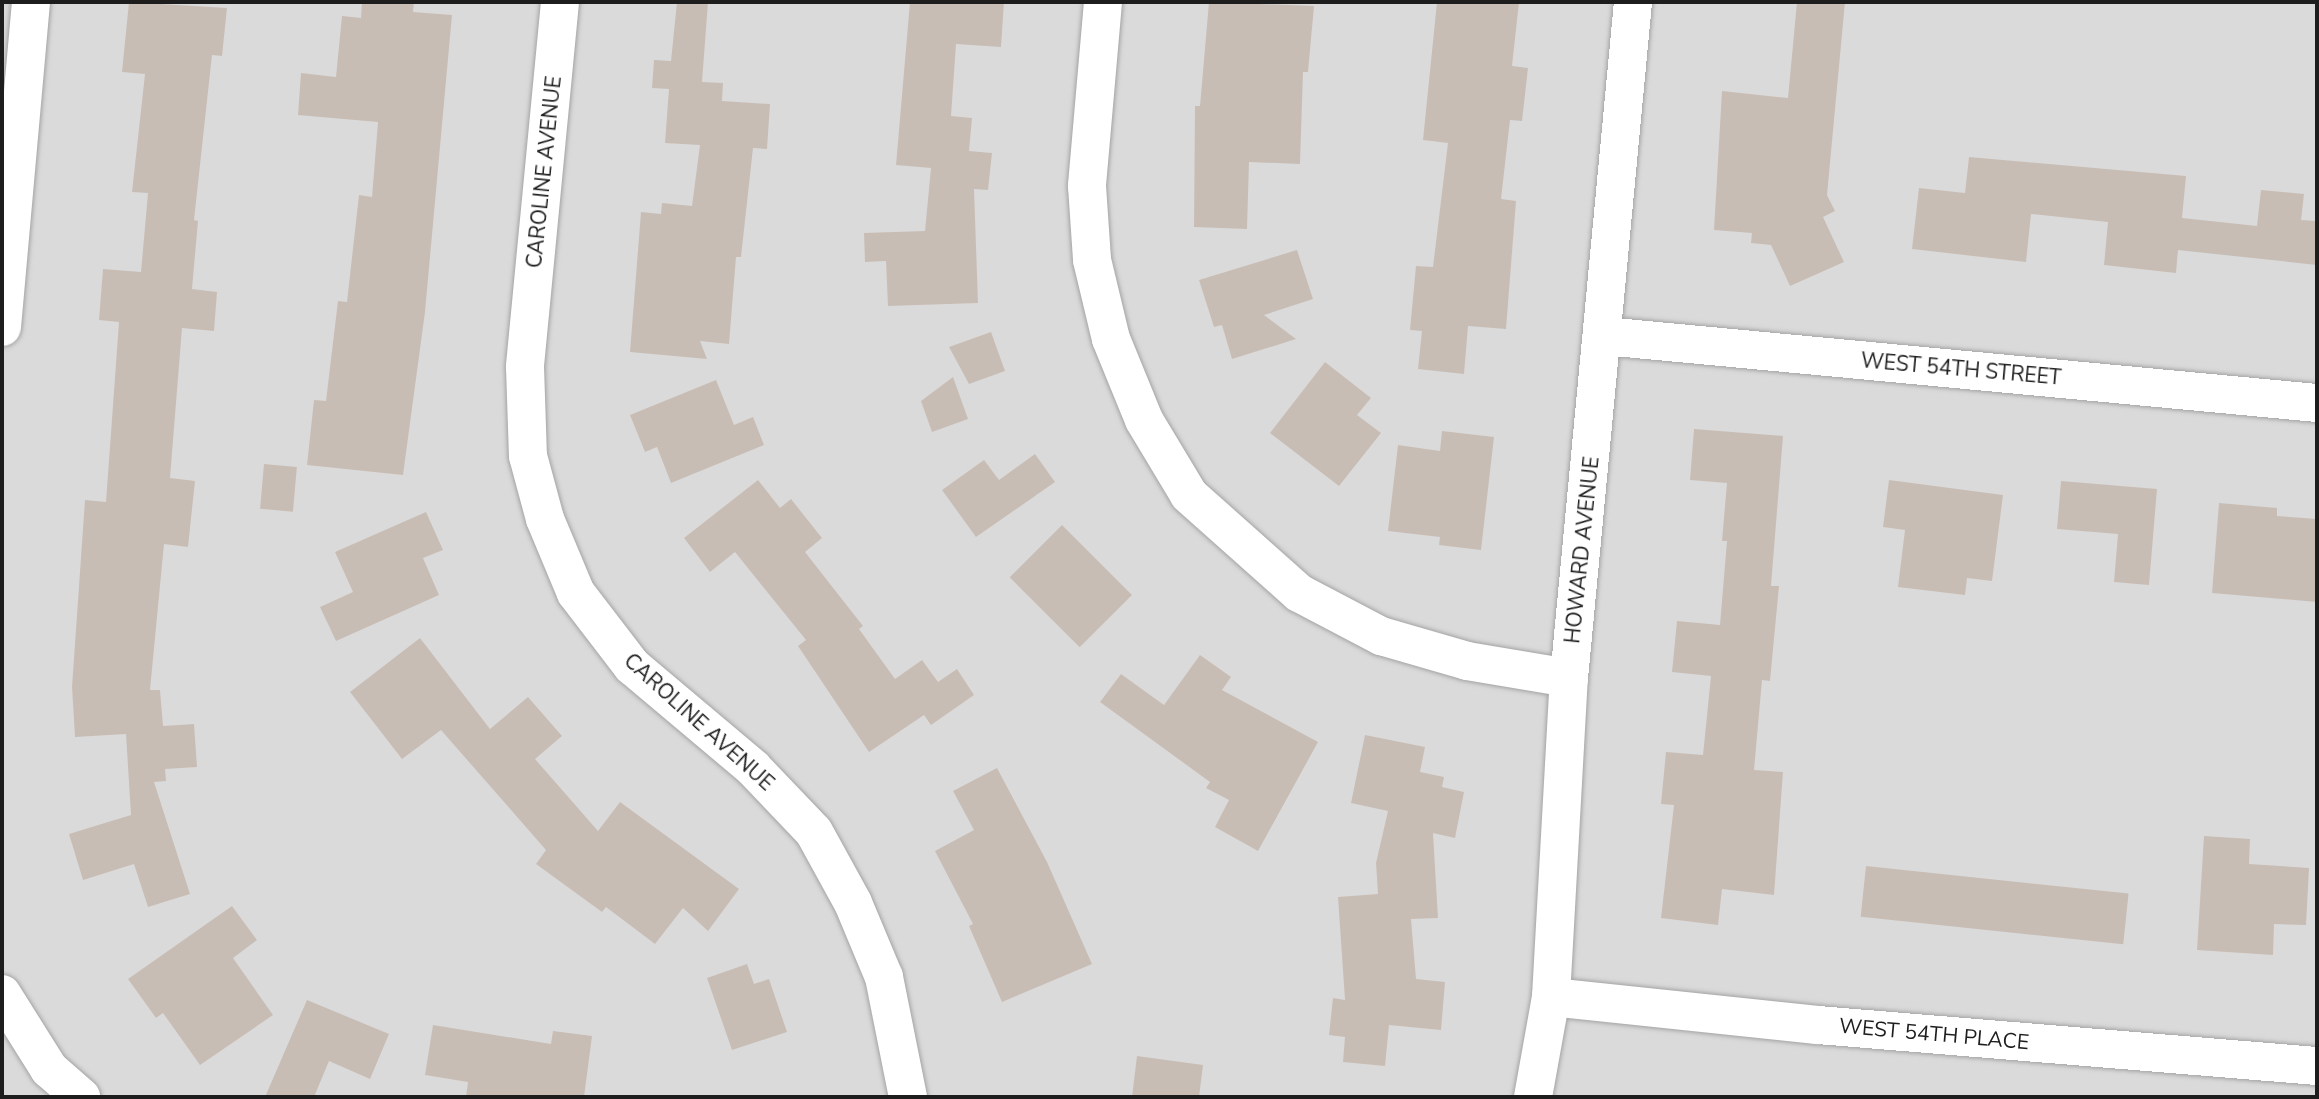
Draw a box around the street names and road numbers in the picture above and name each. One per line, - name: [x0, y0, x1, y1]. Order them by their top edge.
- street label: CAROLINE AVENUE: [521, 75, 567, 269]
- street label: WEST 54TH STREET: [1860, 348, 2062, 390]
- street label: HOWARD AVENUE: [1560, 455, 1604, 645]
- street label: CAROLINE AVENUE: [619, 648, 779, 796]
- street label: WEST 54TH PLACE: [1838, 1013, 2030, 1055]

